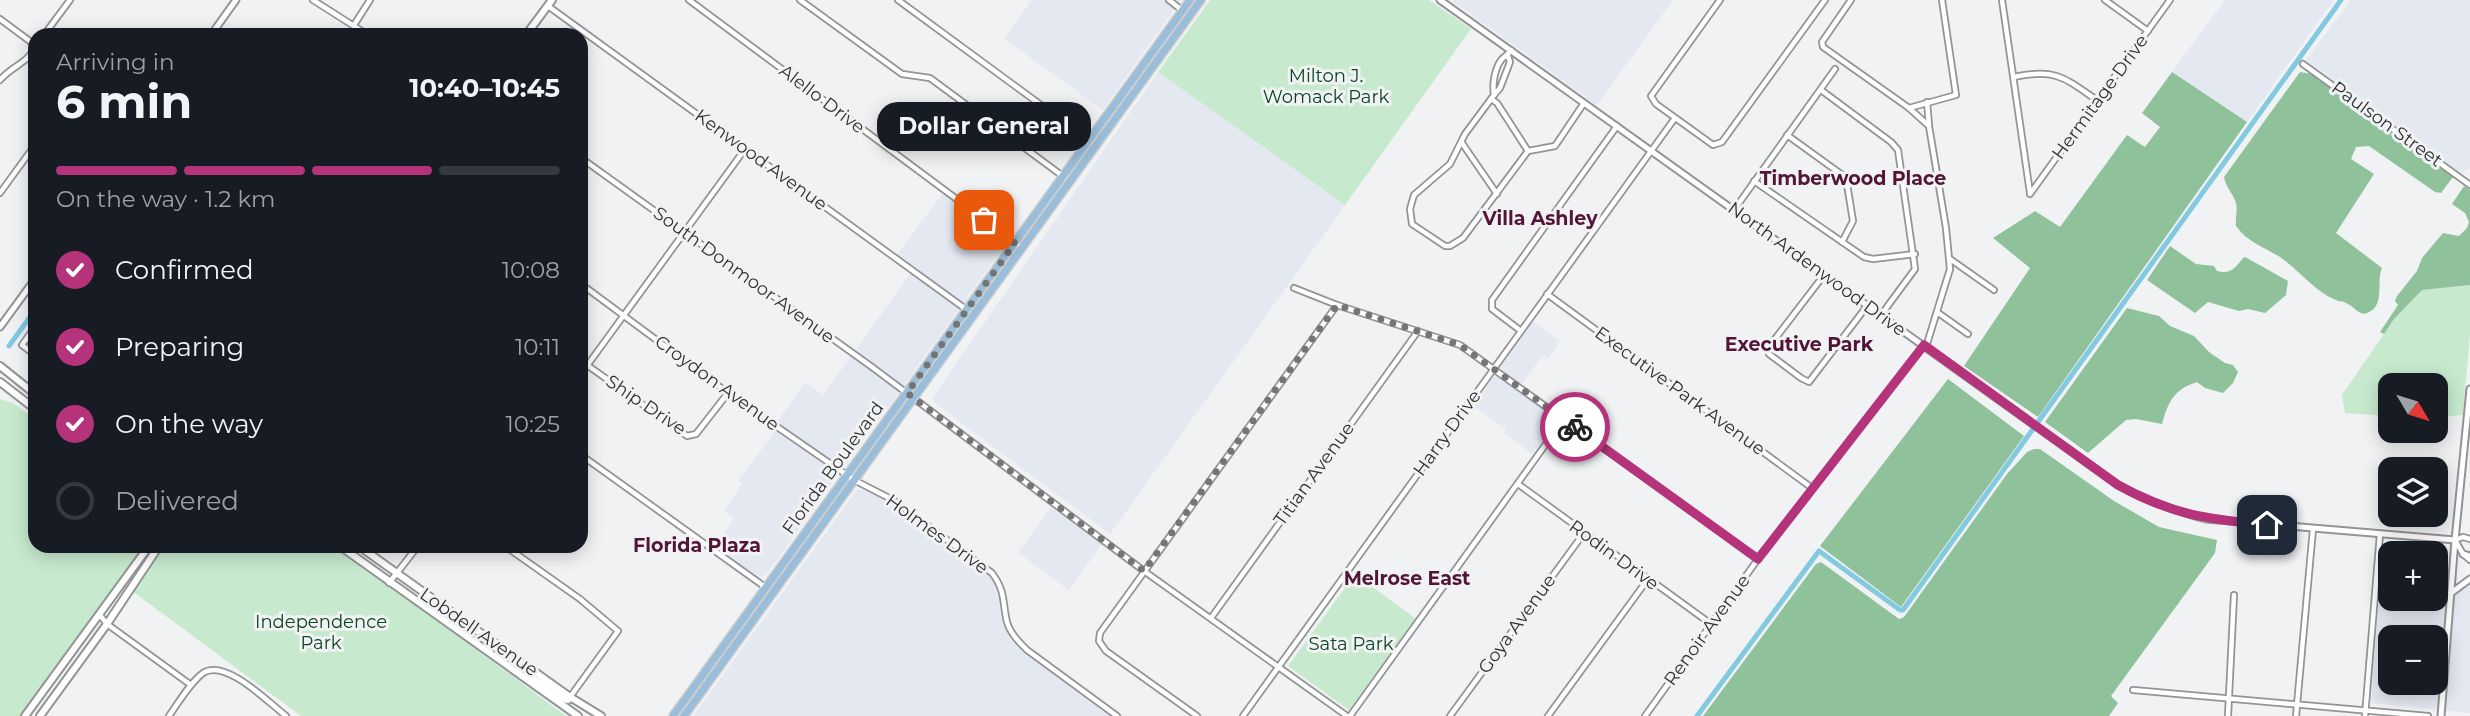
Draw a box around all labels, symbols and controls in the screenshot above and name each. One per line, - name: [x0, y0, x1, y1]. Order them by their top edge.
- street label: Hermitage Drive: [2047, 30, 2153, 164]
- text: Arriving in: [56, 48, 175, 76]
- street label: Alello Drive: [775, 60, 869, 138]
- park label: Milton J. Womack Park: [1263, 65, 1390, 108]
- text: 10:40–10:45: [409, 72, 560, 104]
- text: 6 min: [56, 73, 192, 130]
- street label: Paulson Street: [2327, 76, 2447, 172]
- callout: Dollar General: [877, 101, 1091, 150]
- street label: Kenwood Avenue: [691, 105, 832, 215]
- text: Dollar General: [898, 112, 1070, 140]
- district label: Timberwood Place: [1760, 167, 1946, 190]
- text: On the way · 1.2 km: [56, 185, 275, 213]
- pin: [954, 190, 1014, 250]
- street label: North Ardenwood Drive: [1724, 197, 1910, 341]
- icon: bag: [965, 201, 1003, 239]
- street label: South Donmoor Avenue: [649, 202, 839, 348]
- district label: Villa Ashley: [1481, 207, 1598, 230]
- icon: check: [56, 251, 94, 289]
- text: Confirmed: [115, 254, 254, 286]
- text: 10:08: [502, 256, 560, 284]
- street label: Executive Park Avenue: [1591, 322, 1770, 460]
- icon: check: [56, 328, 94, 366]
- street label: Croydon Avenue: [650, 330, 784, 436]
- text: Preparing: [115, 331, 244, 363]
- text: 10:11: [515, 333, 560, 361]
- district label: Executive Park: [1725, 333, 1874, 356]
- street label: Ship Drive: [602, 370, 690, 440]
- north arrow: [2378, 373, 2448, 443]
- map controls: [2378, 373, 2448, 695]
- street label: Harry Drive: [1408, 386, 1486, 480]
- courier: [1540, 392, 1610, 462]
- street label: Florida Boulevard: [777, 397, 889, 539]
- icon: check: [56, 405, 94, 443]
- text: On the way: [115, 408, 263, 440]
- icon: bike: [1556, 408, 1594, 446]
- text: 10:25: [506, 410, 560, 438]
- street label: Titian Avenue: [1269, 418, 1359, 530]
- button: layers: [2378, 457, 2448, 527]
- text: Delivered: [115, 485, 239, 517]
- street label: Holmes Drive: [881, 489, 993, 579]
- pin: [2237, 495, 2297, 555]
- icon: home: [2248, 506, 2286, 544]
- street label: Rodin Drive: [1565, 515, 1663, 595]
- district label: Florida Plaza: [633, 534, 761, 557]
- button: +: [2378, 541, 2448, 611]
- district label: Melrose East: [1344, 567, 1470, 590]
- street label: Goya Avenue: [1474, 570, 1561, 678]
- street label: Renoir Avenue: [1659, 570, 1755, 690]
- street label: Lobdell Avenue: [416, 583, 542, 681]
- park label: Independence Park: [255, 611, 387, 654]
- button: −: [2378, 625, 2448, 695]
- park label: Sata Park: [1308, 633, 1394, 655]

